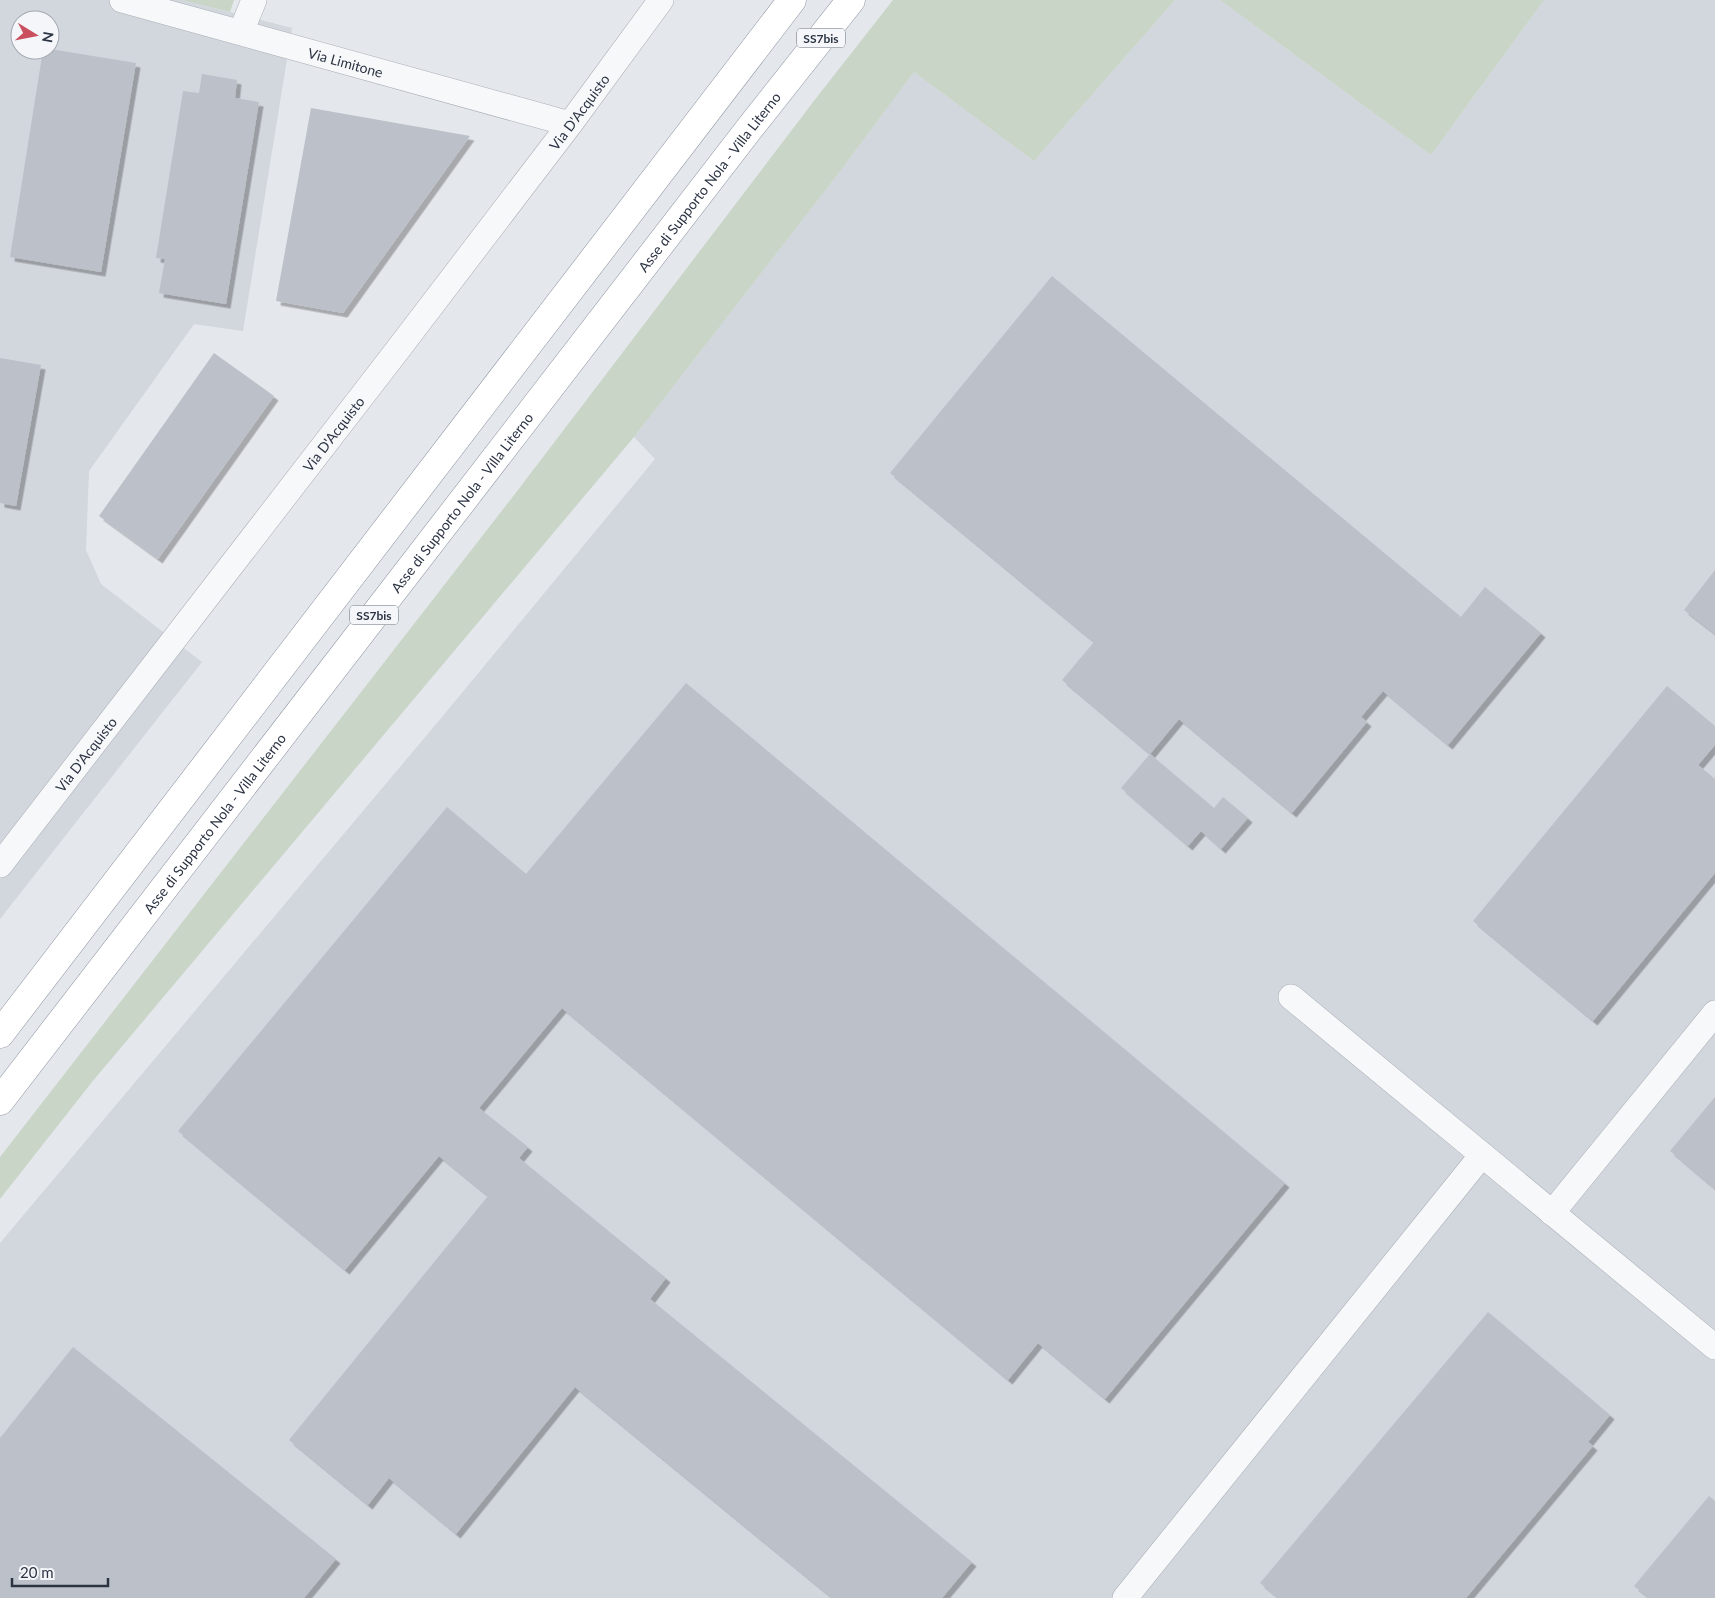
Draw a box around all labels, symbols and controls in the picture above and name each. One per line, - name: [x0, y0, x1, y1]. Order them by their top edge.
- north arrow: [10, 10, 60, 60]
- road number: SS7bis: [797, 28, 845, 48]
- text: N: [39, 31, 58, 44]
- street label: Via Limitone: [306, 43, 385, 80]
- street label: Via D'Acquisto: [545, 70, 612, 153]
- street label: Asse di Supporto Nola - Villa Literno: [634, 88, 784, 275]
- street label: Via D'Acquisto: [299, 393, 367, 474]
- street label: Asse di Supporto Nola - Villa Literno: [387, 409, 536, 595]
- road number: SS7bis: [350, 606, 398, 624]
- street label: Via D'Acquisto: [51, 713, 120, 795]
- street label: Asse di Supporto Nola - Villa Literno: [140, 730, 289, 916]
- scale bar: [12, 1556, 109, 1588]
- text: 20 m: [20, 1563, 54, 1581]

